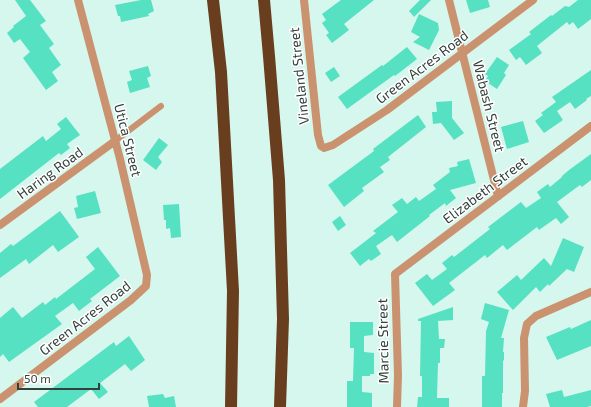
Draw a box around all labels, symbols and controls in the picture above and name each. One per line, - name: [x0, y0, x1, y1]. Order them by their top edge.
- street label: Green Acres Road: [372, 26, 471, 107]
- street label: Vineland Street: [285, 27, 312, 126]
- street label: Wabash Street: [470, 58, 509, 153]
- street label: Utica Street: [111, 102, 146, 178]
- street label: Haring Road: [13, 143, 86, 202]
- street label: Elizabeth Street: [439, 152, 530, 227]
- street label: Green Acres Road: [36, 277, 134, 359]
- street label: Marcie Street: [373, 298, 392, 384]
- scale bar: [18, 365, 99, 391]
- text: 50 m: [24, 371, 51, 385]

